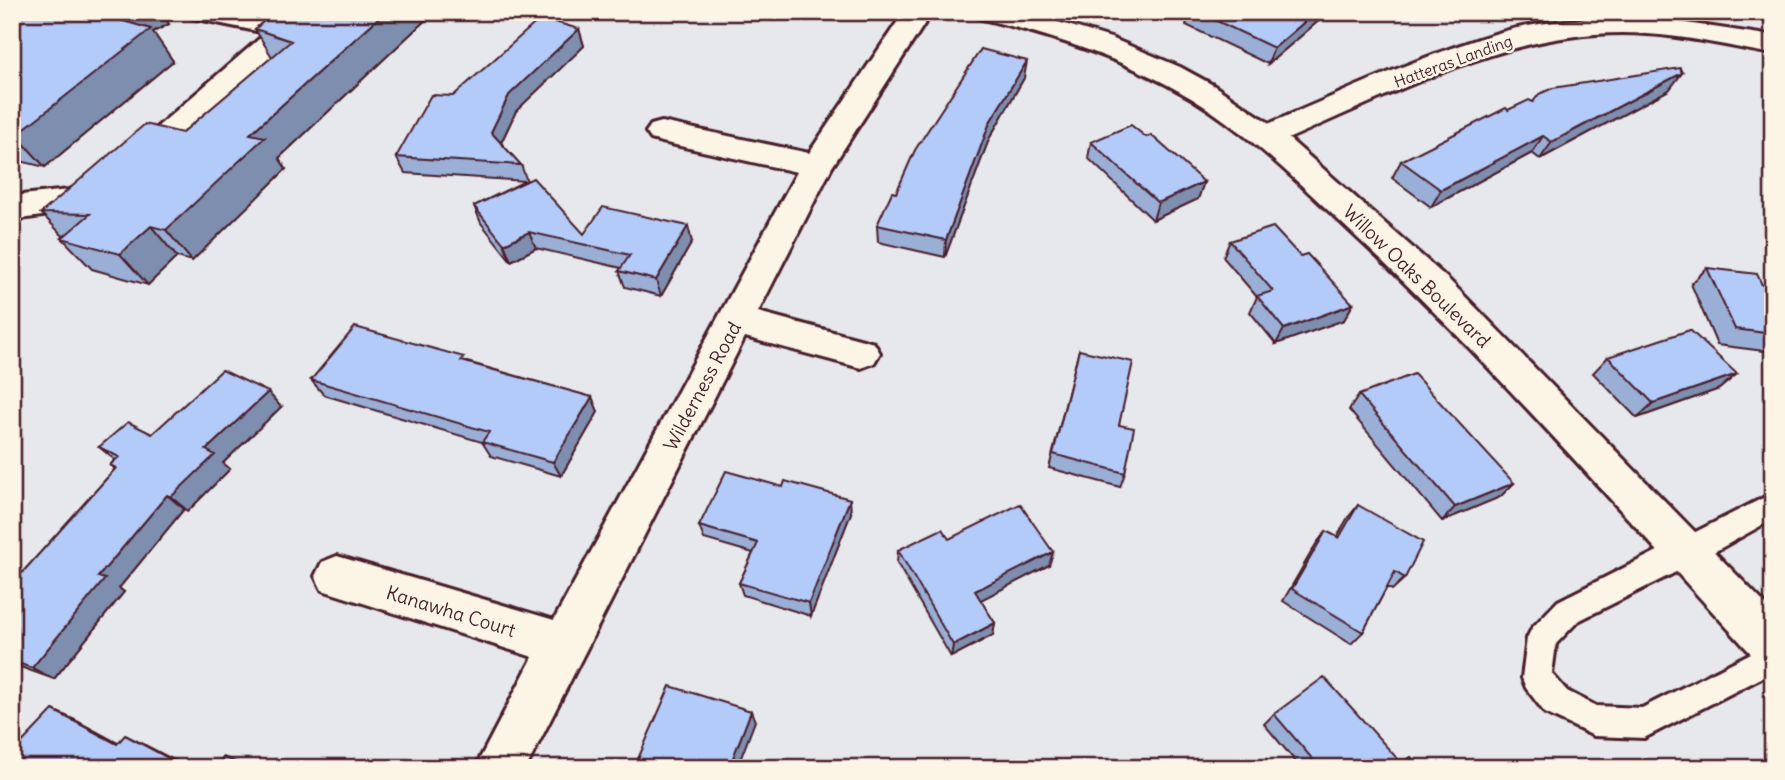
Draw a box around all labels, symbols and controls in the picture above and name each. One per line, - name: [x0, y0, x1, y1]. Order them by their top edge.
- street label: Hatteras Landing: [1391, 30, 1515, 92]
- street label: Willow Oaks Boulevard: [1338, 199, 1496, 353]
- street label: Wilderness Road: [658, 317, 746, 455]
- street label: Kanawha Court: [384, 580, 518, 642]

